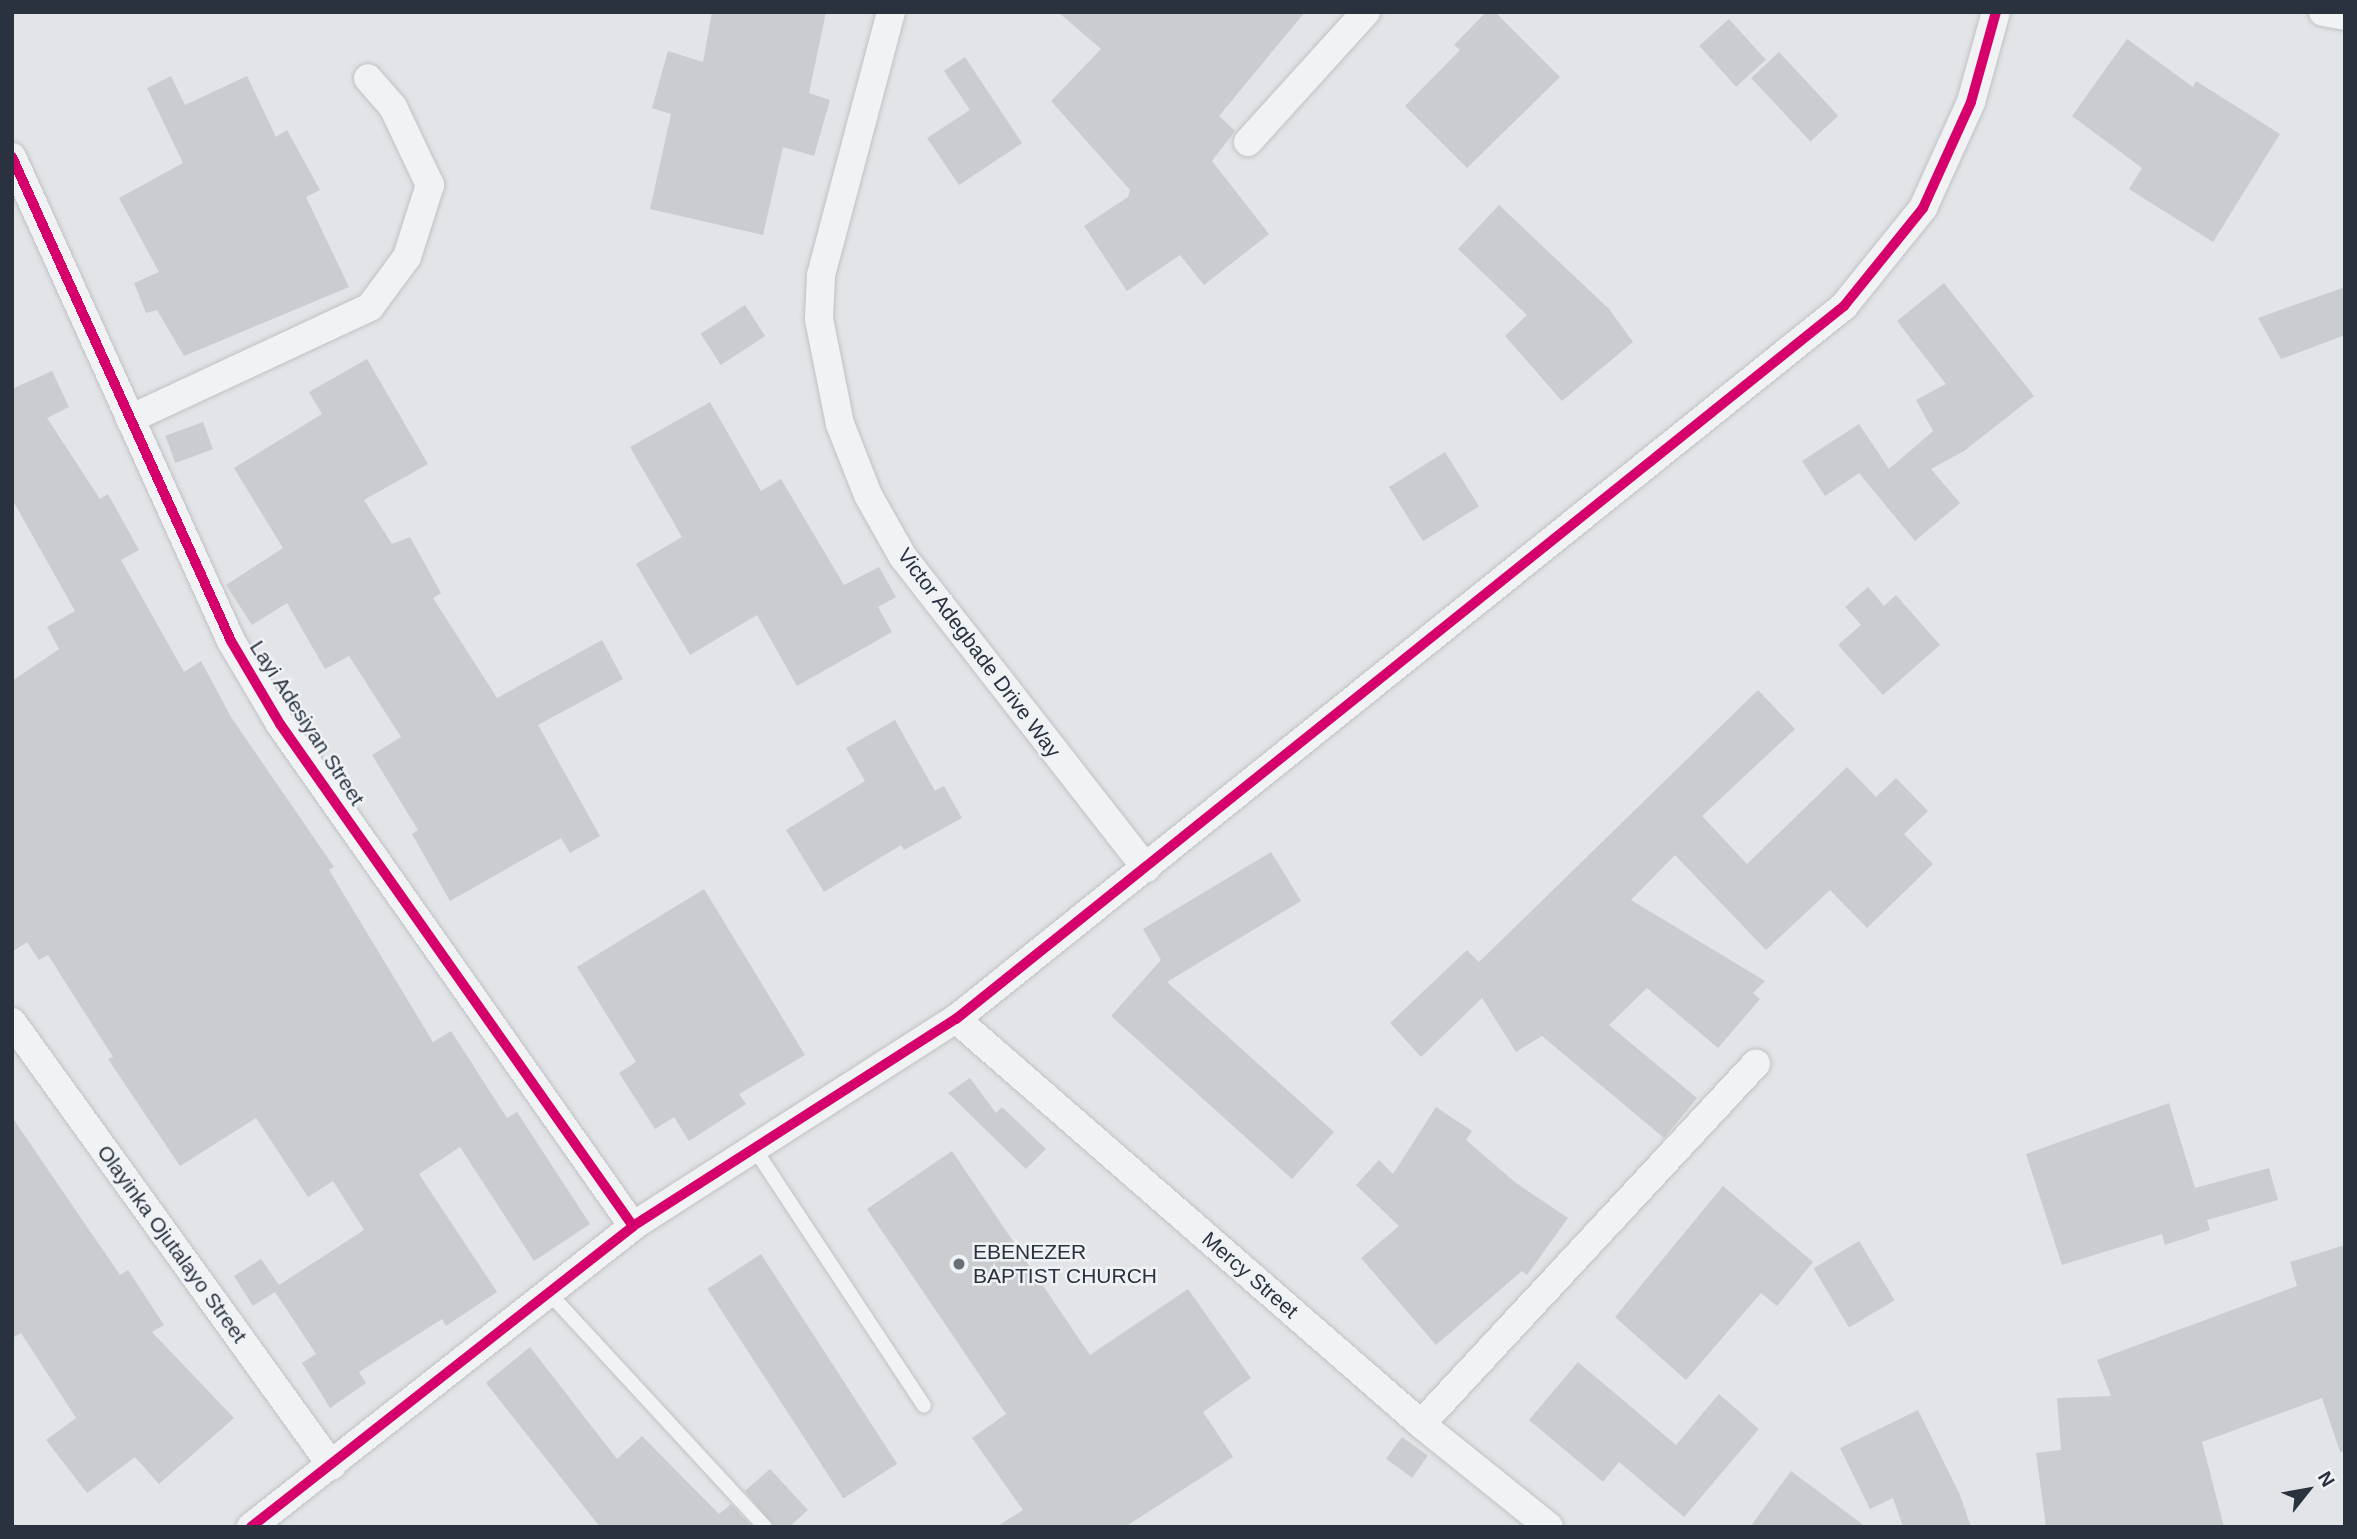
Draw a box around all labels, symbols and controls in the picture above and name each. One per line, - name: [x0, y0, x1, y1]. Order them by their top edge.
- street label: Victor Adegbade Drive Way: [892, 543, 1066, 763]
- street label: Layi Adesiyan Street: [244, 635, 370, 811]
- street label: Olayinka Ojutalayo Street: [92, 1140, 252, 1348]
- street label: Mercy Street: [1197, 1226, 1303, 1324]
- place label: EBENEZER BAPTIST CHURCH: [973, 1239, 1157, 1289]
- marker: EBENEZER BAPTIST CHURCH: [951, 1256, 967, 1272]
- north arrow: [2273, 1455, 2343, 1525]
- text: N: [2314, 1468, 2339, 1490]

